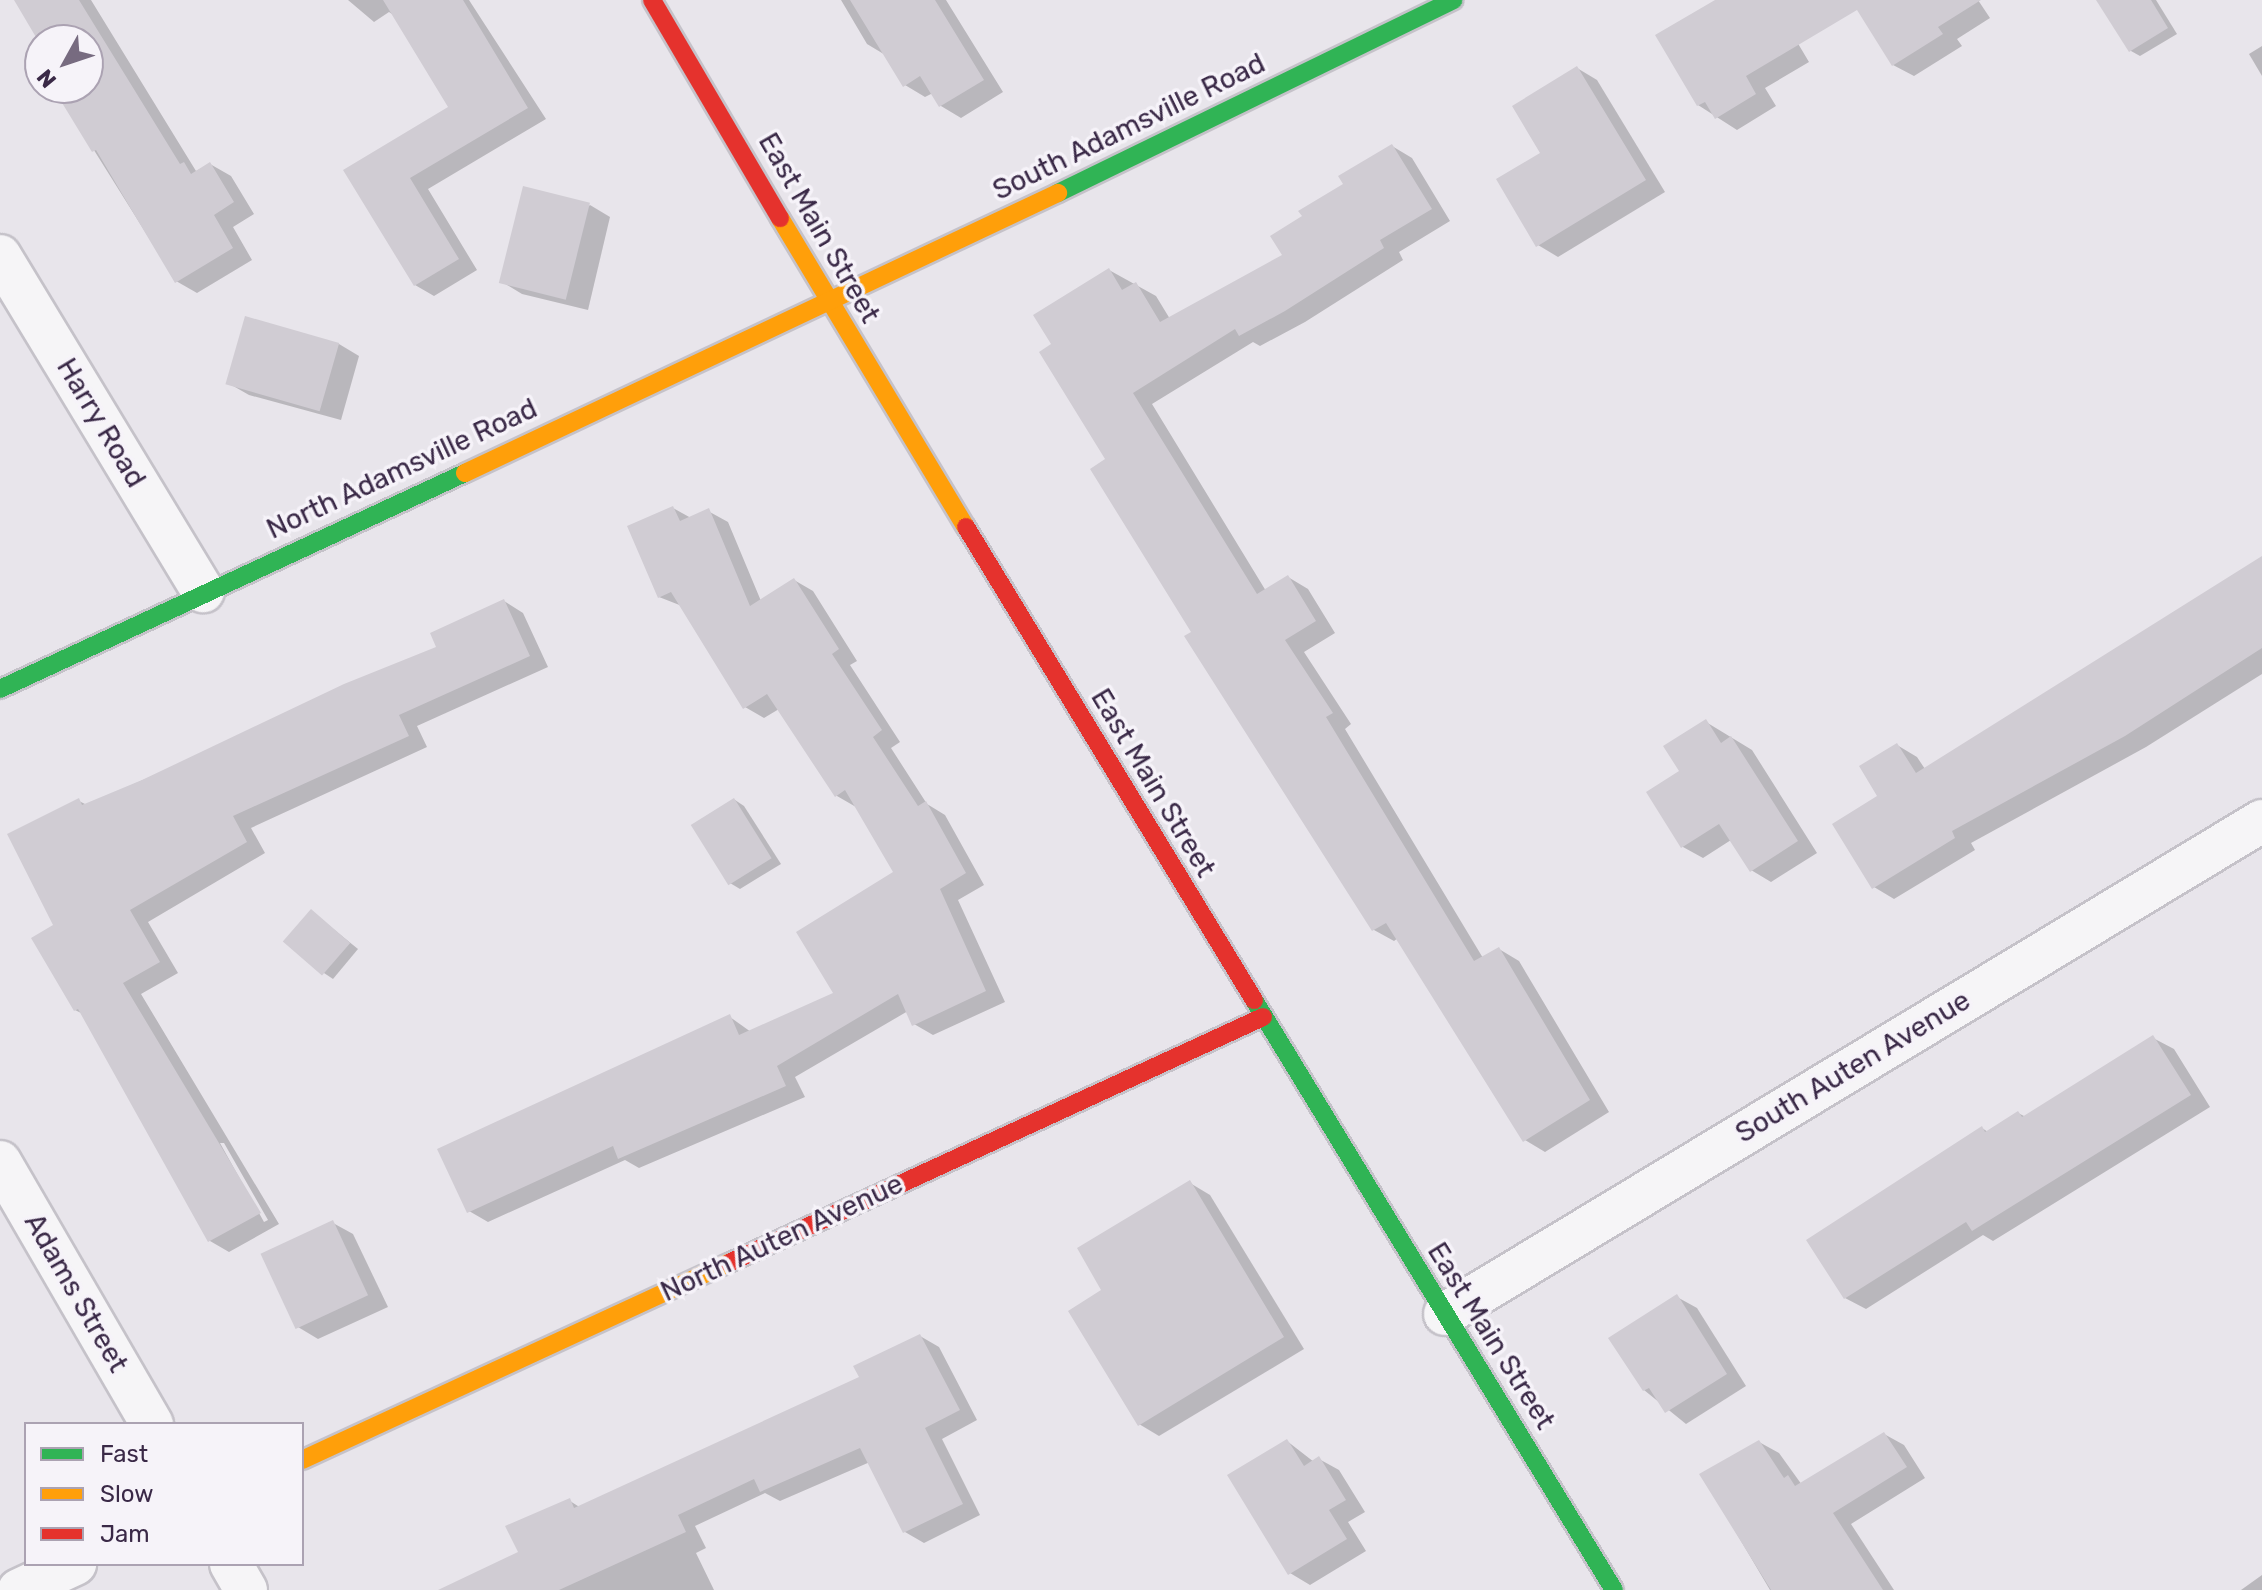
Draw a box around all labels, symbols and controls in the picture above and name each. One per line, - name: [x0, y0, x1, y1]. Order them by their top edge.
- north arrow: [24, 24, 104, 104]
- street label: South Adamsville Road: [987, 46, 1271, 208]
- text: N: [31, 64, 62, 93]
- street label: East Main Street: [751, 127, 887, 329]
- street label: Harry Road: [49, 352, 153, 494]
- street label: North Adamsville Road: [261, 391, 543, 547]
- street label: East Main Street: [1084, 683, 1222, 883]
- street label: South Auten Avenue: [1729, 983, 1977, 1151]
- street label: North Auten Avenue: [655, 1167, 909, 1309]
- street label: Adams Street: [17, 1208, 135, 1378]
- street label: East Main Street: [1420, 1236, 1562, 1436]
- legend: [24, 1422, 304, 1566]
- text: Fast: [100, 1440, 148, 1468]
- text: Slow: [100, 1480, 153, 1508]
- text: Jam: [100, 1520, 150, 1548]

